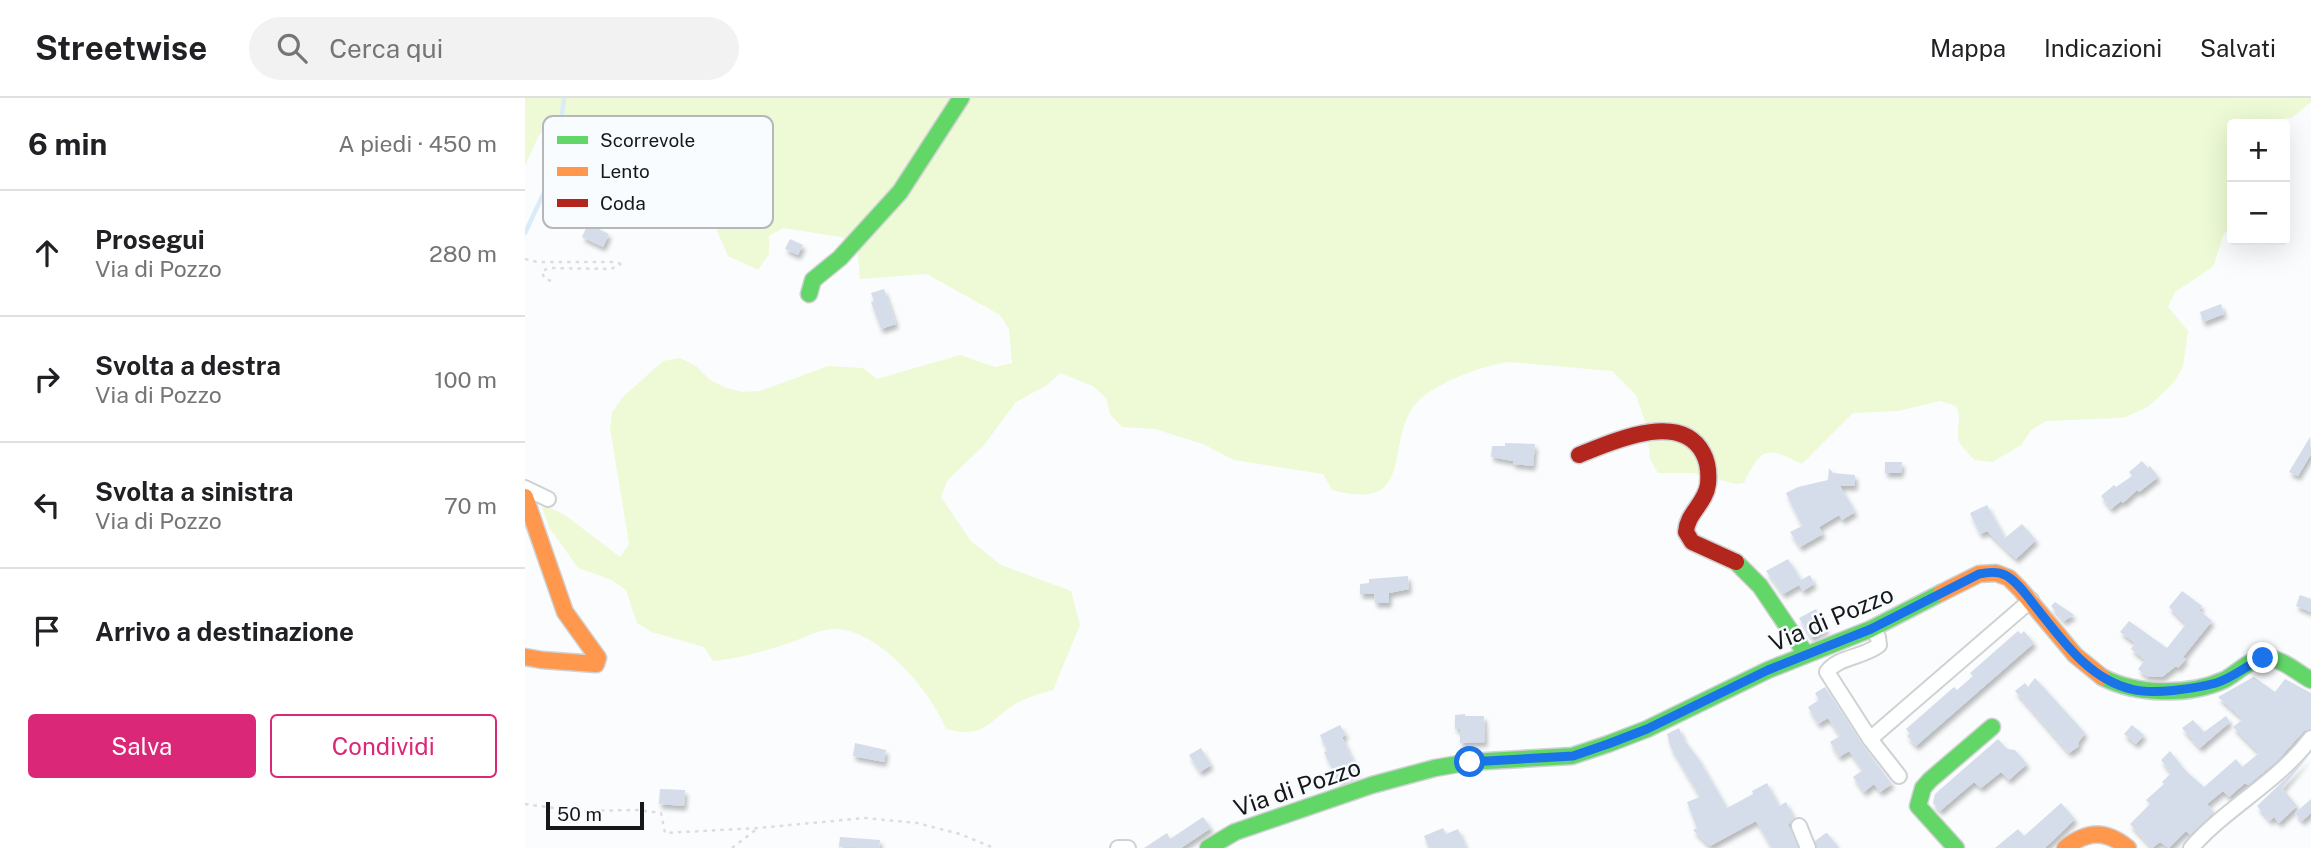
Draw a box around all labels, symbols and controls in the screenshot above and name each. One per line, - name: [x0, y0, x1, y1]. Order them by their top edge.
- search box: [249, 17, 739, 80]
- text: Streetwise: [35, 29, 207, 67]
- icon: search: [273, 29, 311, 67]
- text: Cerca qui: [329, 33, 443, 64]
- text: Mappa: [1930, 34, 2006, 62]
- text: Indicazioni: [2044, 34, 2162, 62]
- text: Salvati: [2200, 34, 2276, 62]
- legend: [543, 116, 773, 228]
- map controls: [2227, 119, 2290, 245]
- button: +: [2227, 119, 2290, 182]
- text: 6 min: [28, 126, 107, 162]
- text: Scorrevole: [600, 129, 695, 151]
- text: A piedi · 450 m: [338, 130, 497, 157]
- text: Lento: [600, 160, 650, 182]
- button: −: [2227, 182, 2290, 245]
- text: Coda: [600, 192, 646, 214]
- text: Prosegui: [95, 224, 205, 255]
- icon: ahead: [28, 234, 66, 272]
- text: 280 m: [429, 240, 497, 267]
- text: Via di Pozzo: [95, 255, 222, 282]
- text: Svolta a destra: [95, 350, 281, 381]
- icon: right: [28, 360, 66, 398]
- text: 100 m: [434, 366, 497, 393]
- text: Via di Pozzo: [95, 381, 222, 408]
- text: Svolta a sinistra: [95, 476, 293, 507]
- icon: left: [28, 486, 66, 524]
- text: 70 m: [444, 492, 497, 519]
- text: Via di Pozzo: [95, 507, 222, 534]
- street label: Via di Pozzo: [1765, 579, 1897, 657]
- icon: arrive: [28, 612, 66, 650]
- text: Arrivo a destinazione: [95, 616, 354, 647]
- route end: [2247, 642, 2278, 673]
- button: Salva: [28, 714, 256, 778]
- button: Condividi: [270, 714, 497, 778]
- route start: [1454, 746, 1485, 777]
- street label: Via di Pozzo: [1230, 752, 1364, 822]
- scale bar: [546, 799, 644, 831]
- text: 50 m: [557, 803, 602, 825]

